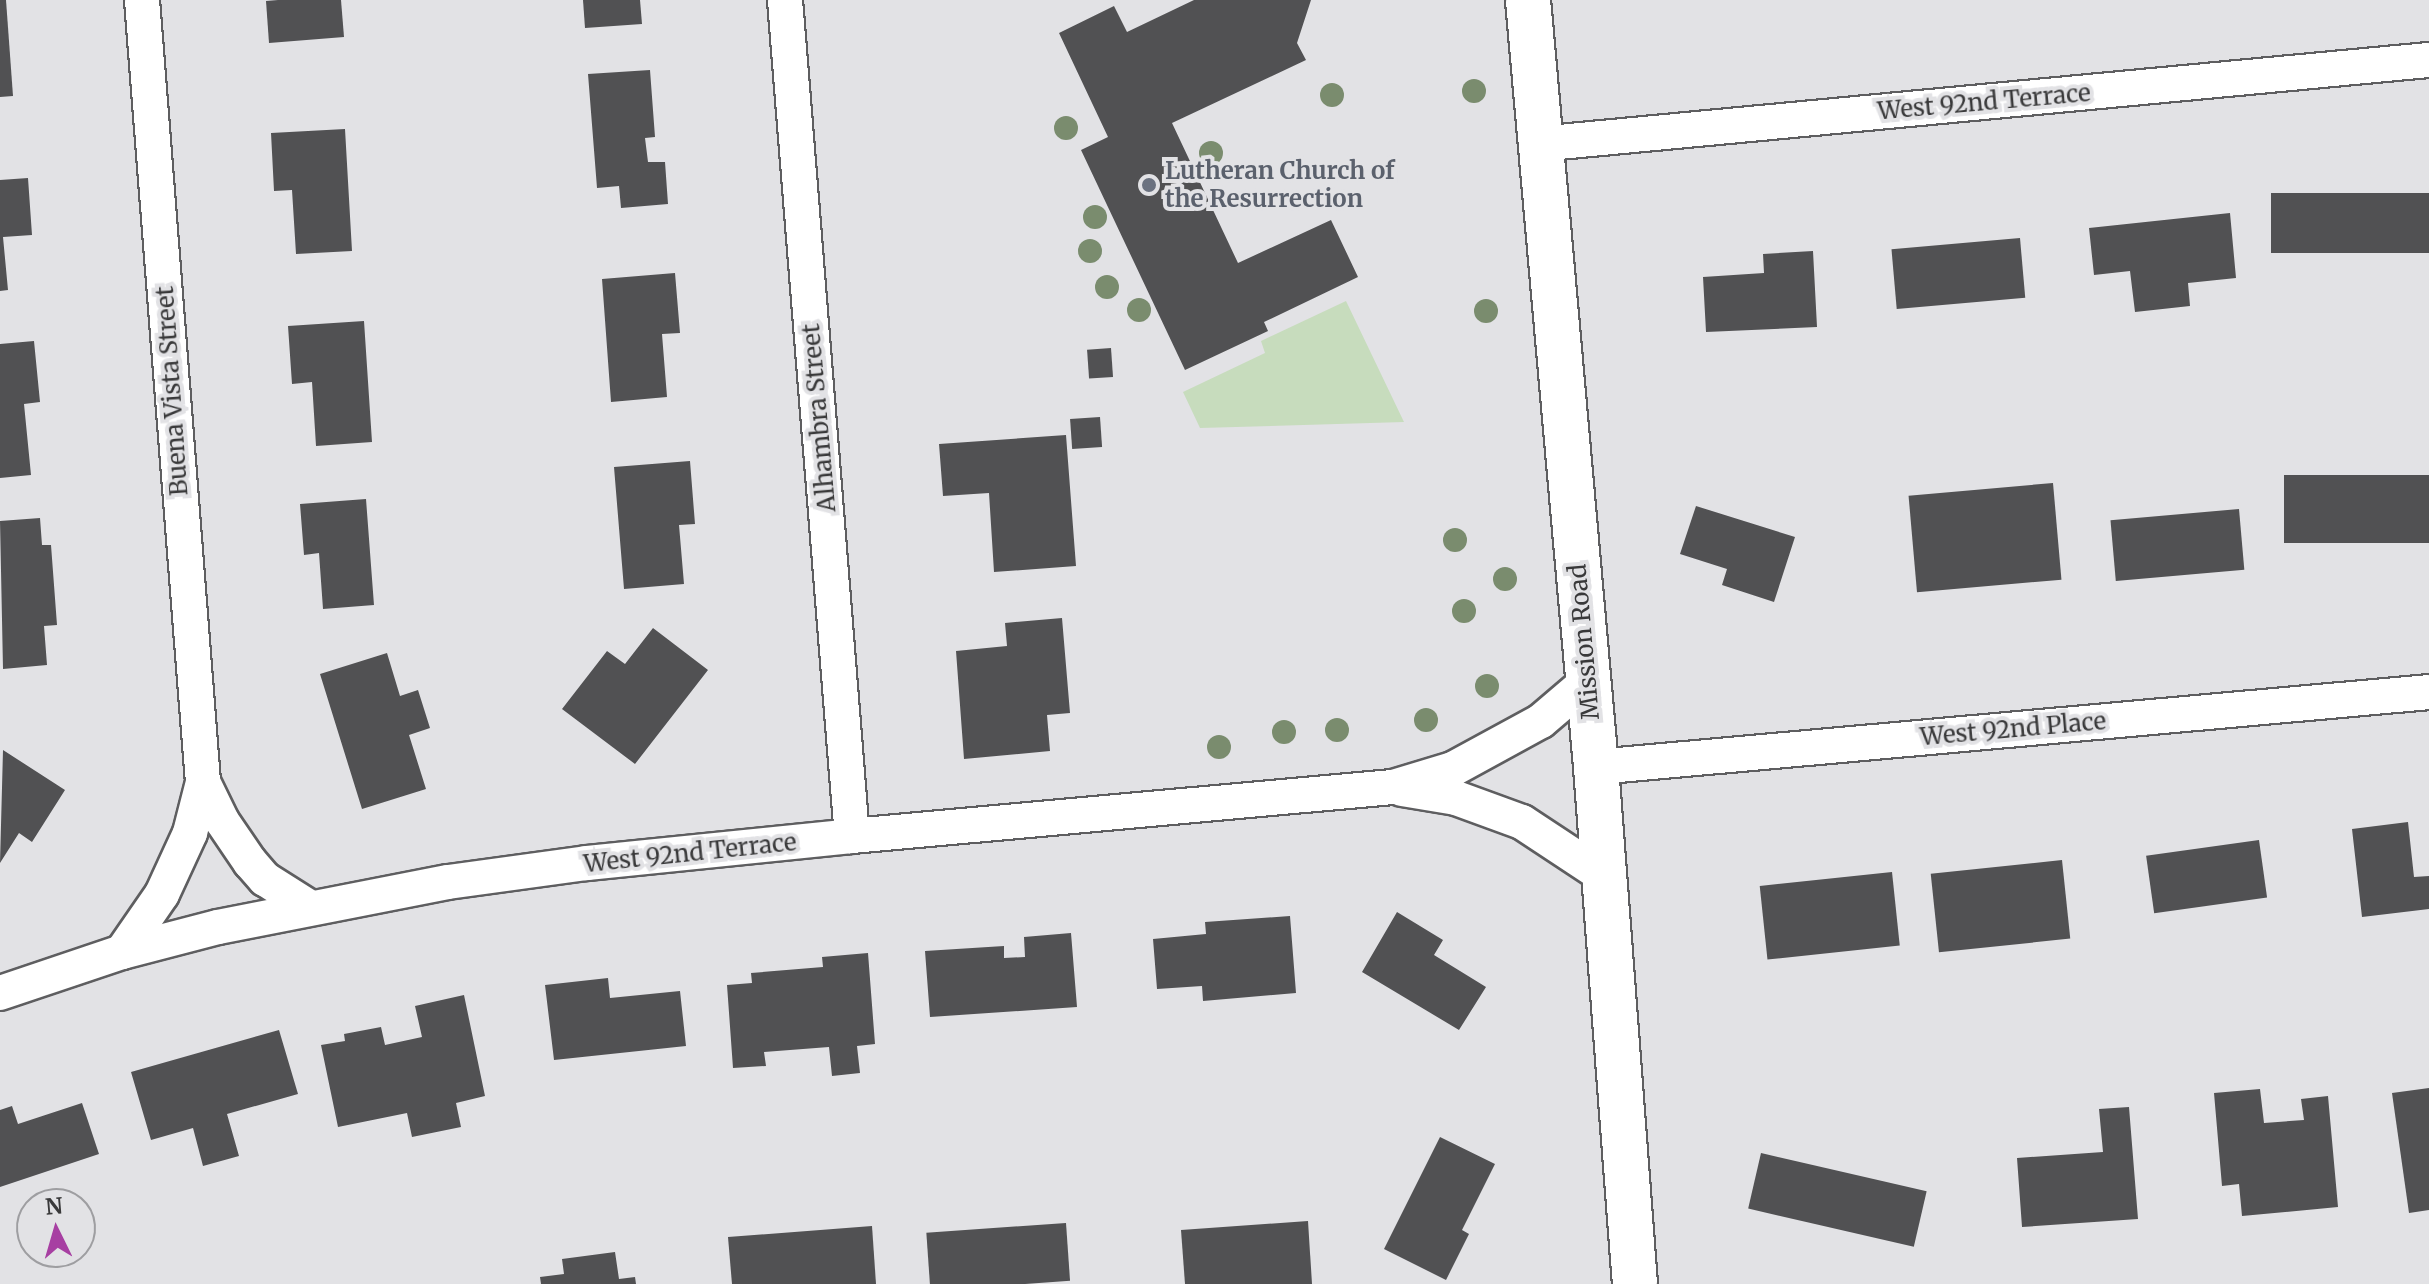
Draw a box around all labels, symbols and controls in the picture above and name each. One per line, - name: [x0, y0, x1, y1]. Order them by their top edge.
- street label: West 92nd Terrace: [1876, 78, 2092, 126]
- place label: Lutheran Church of the Resurrection: [1165, 157, 1395, 213]
- marker: Lutheran Church of the Resurrection: [1140, 176, 1158, 194]
- street label: Buena Vista Street: [150, 285, 194, 497]
- street label: Alhambra Street: [796, 323, 842, 513]
- street label: Mission Road: [1563, 563, 1605, 721]
- street label: West 92nd Place: [1919, 707, 2107, 751]
- street label: West 92nd Terrace: [582, 828, 798, 878]
- north arrow: [16, 1188, 96, 1268]
- text: N: [44, 1191, 64, 1221]

